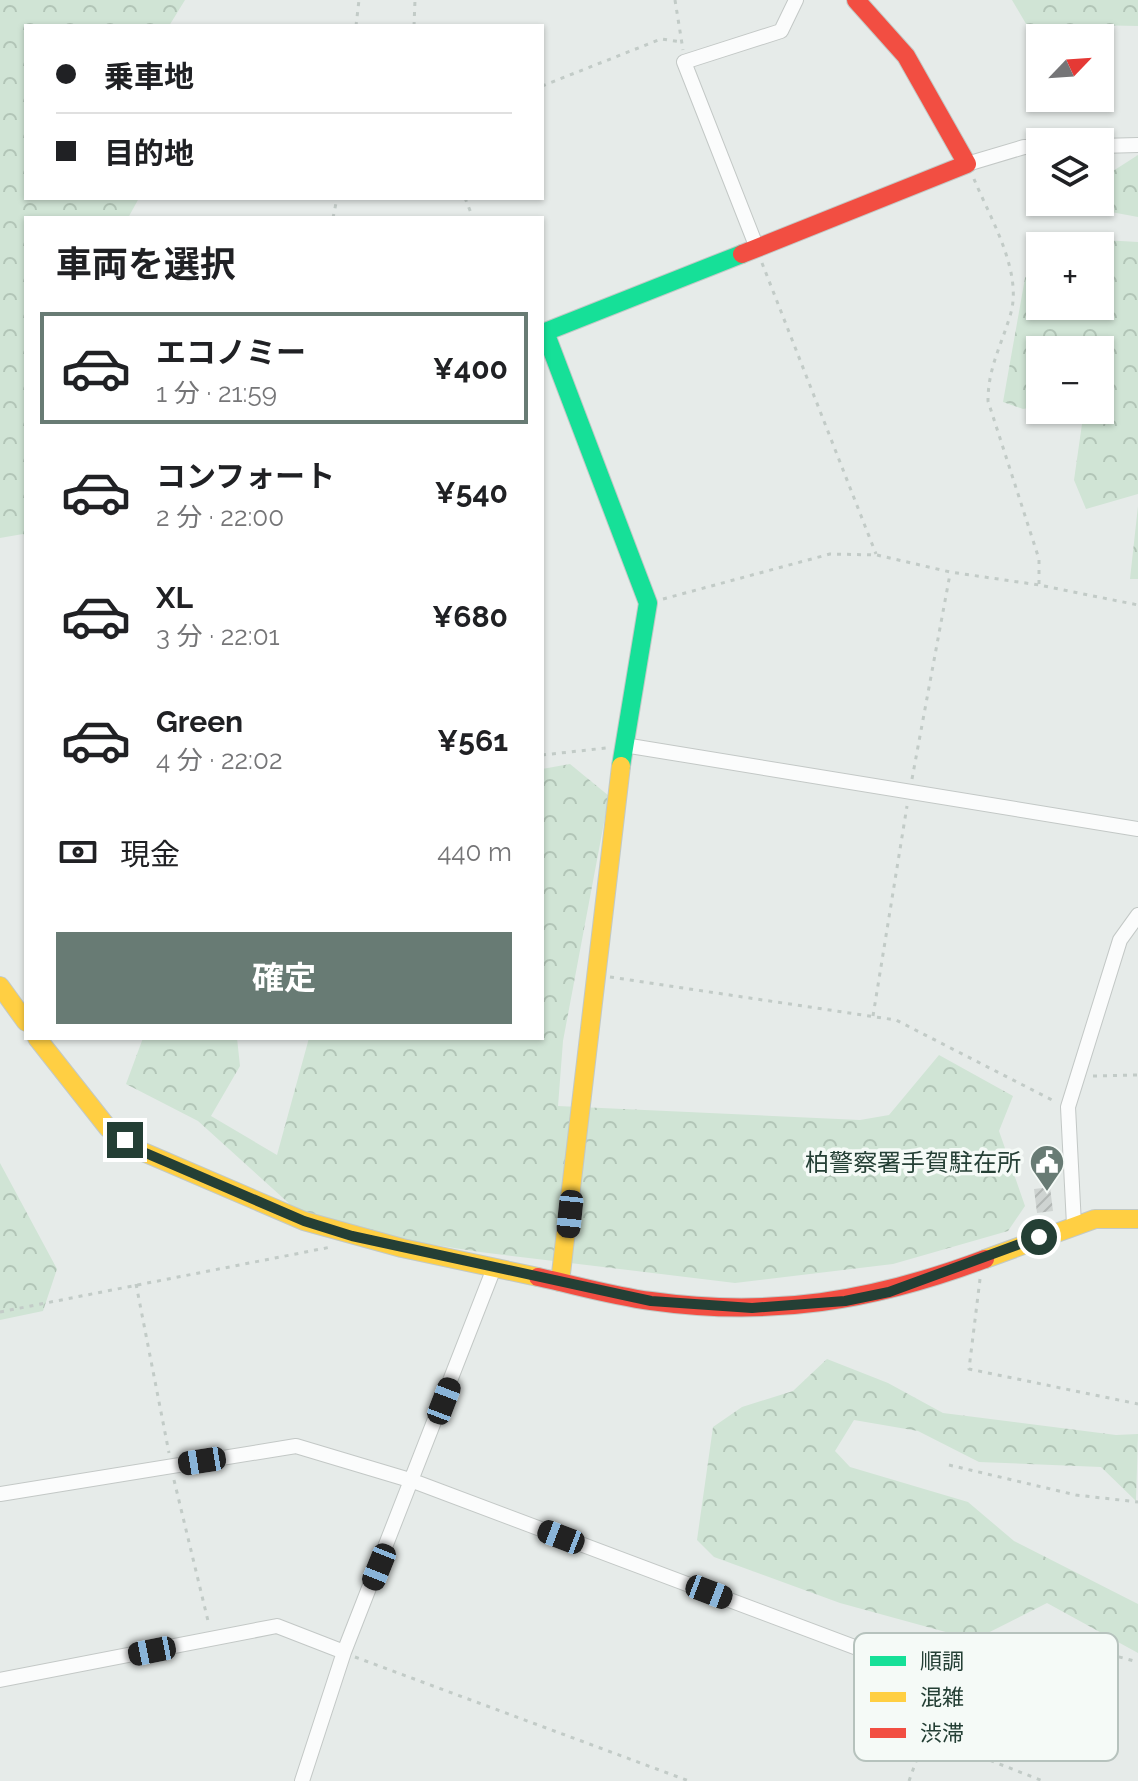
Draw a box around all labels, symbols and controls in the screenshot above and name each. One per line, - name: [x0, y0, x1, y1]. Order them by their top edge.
- north arrow: [1026, 24, 1114, 112]
- map controls: [1026, 24, 1114, 424]
- text: 乗車地: [104, 59, 194, 94]
- button: layers: [1026, 128, 1114, 216]
- text: 目的地: [104, 136, 194, 171]
- button: +: [1026, 232, 1114, 320]
- text: 車両を選択: [56, 243, 236, 285]
- icon: car: [60, 332, 132, 404]
- text: エコノミー: [156, 335, 306, 370]
- button: −: [1026, 336, 1114, 424]
- text: ¥400: [433, 351, 508, 386]
- text: 1 分 · 21:59: [156, 378, 277, 408]
- icon: car: [60, 456, 132, 528]
- text: コンフォート: [156, 459, 335, 494]
- text: ¥540: [434, 475, 508, 510]
- text: 2 分 · 22:00: [156, 502, 284, 532]
- icon: car: [60, 580, 132, 652]
- text: XL: [156, 580, 193, 615]
- text: ¥680: [432, 599, 508, 634]
- text: 3 分 · 22:01: [156, 621, 280, 651]
- icon: car: [60, 704, 132, 776]
- text: Green: [156, 704, 243, 739]
- text: ¥561: [437, 723, 508, 758]
- text: 4 分 · 22:02: [156, 745, 282, 775]
- icon: cash: [56, 830, 100, 874]
- text: 現金: [120, 837, 180, 872]
- text: 440 m: [437, 837, 512, 867]
- button: 確定: [56, 932, 512, 1024]
- route end: [107, 1122, 143, 1158]
- public building icon: 柏警察署手賀駐在所: [1028, 1143, 1066, 1193]
- place label: 柏警察署手賀駐在所: [805, 1148, 1021, 1177]
- car: [556, 1189, 584, 1239]
- route start: [1021, 1219, 1057, 1255]
- car: [424, 1374, 464, 1428]
- car: [176, 1445, 228, 1477]
- car: [534, 1517, 588, 1557]
- car: [359, 1540, 399, 1594]
- car: [682, 1572, 736, 1612]
- legend: [854, 1633, 1118, 1761]
- car: [126, 1635, 178, 1667]
- text: 順調: [920, 1648, 964, 1674]
- text: 混雑: [920, 1684, 964, 1710]
- text: 渋滞: [920, 1720, 964, 1746]

